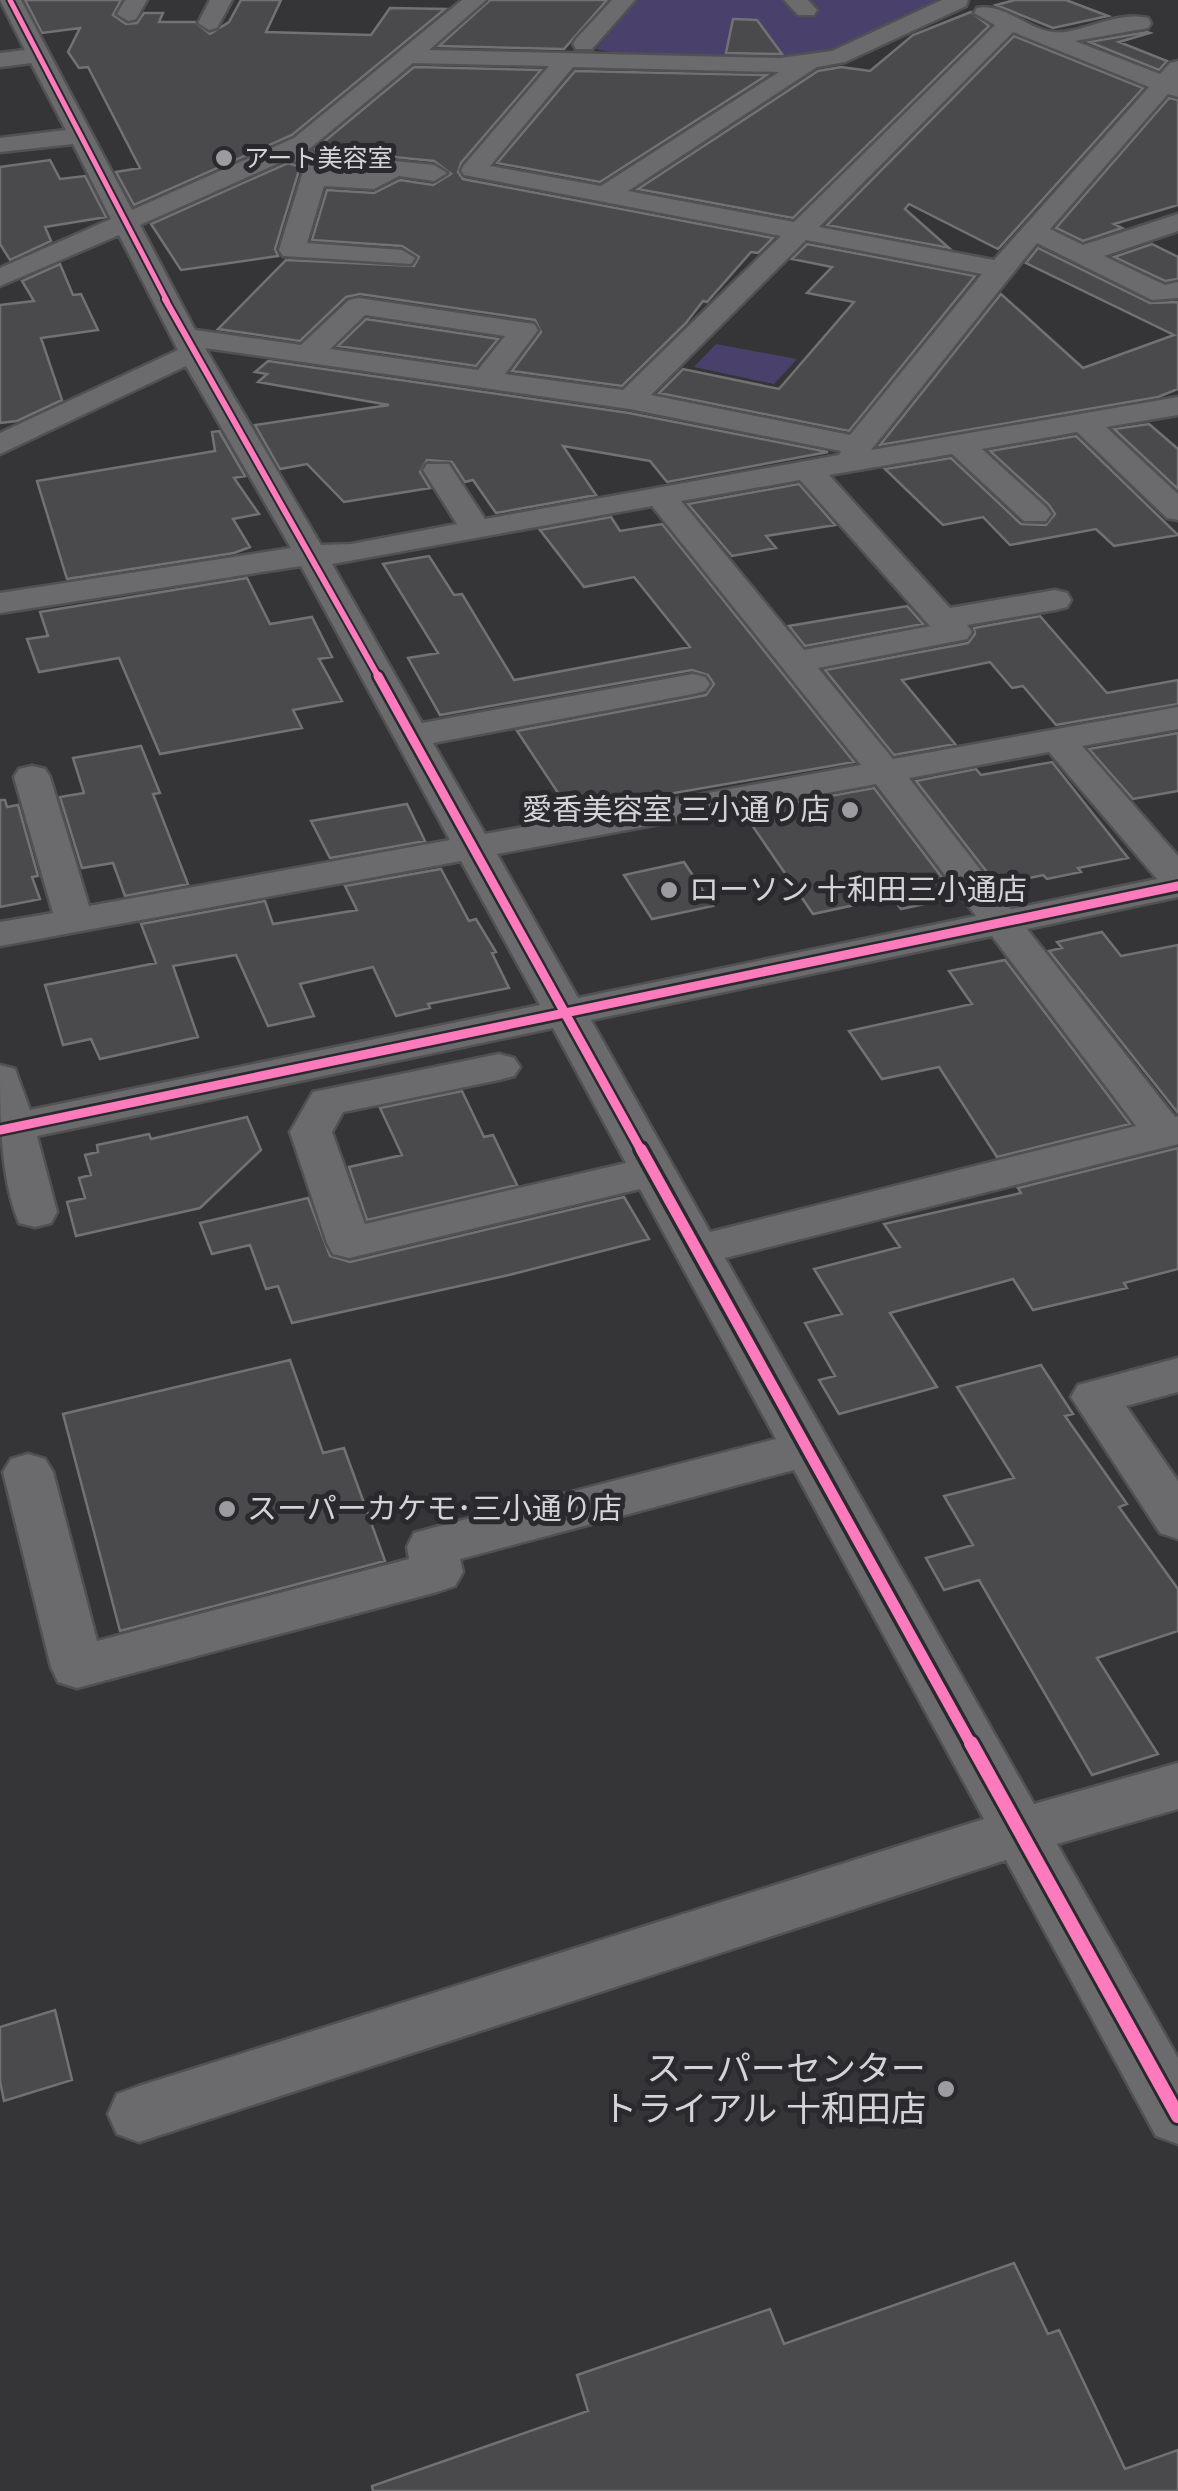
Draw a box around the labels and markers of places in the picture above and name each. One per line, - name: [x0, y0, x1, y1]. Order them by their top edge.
- place label: アート美容室: [244, 142, 393, 176]
- marker: アート美容室: [213, 147, 235, 169]
- place label: 愛香美容室 三小通り店: [522, 790, 830, 831]
- marker: 愛香美容室 三小通り店: [839, 799, 861, 821]
- place label: ローソン 十和田三小通店: [689, 870, 1027, 911]
- marker: ローソン 十和田三小通店: [658, 879, 680, 901]
- place label: スーパーカケモ･三小通り店: [247, 1489, 622, 1530]
- marker: スーパーカケモ･三小通り店: [216, 1498, 238, 1520]
- place label: スーパーセンター トライアル 十和田店: [602, 2046, 926, 2133]
- marker: スーパーセンター トライアル 十和田店: [935, 2078, 957, 2100]

